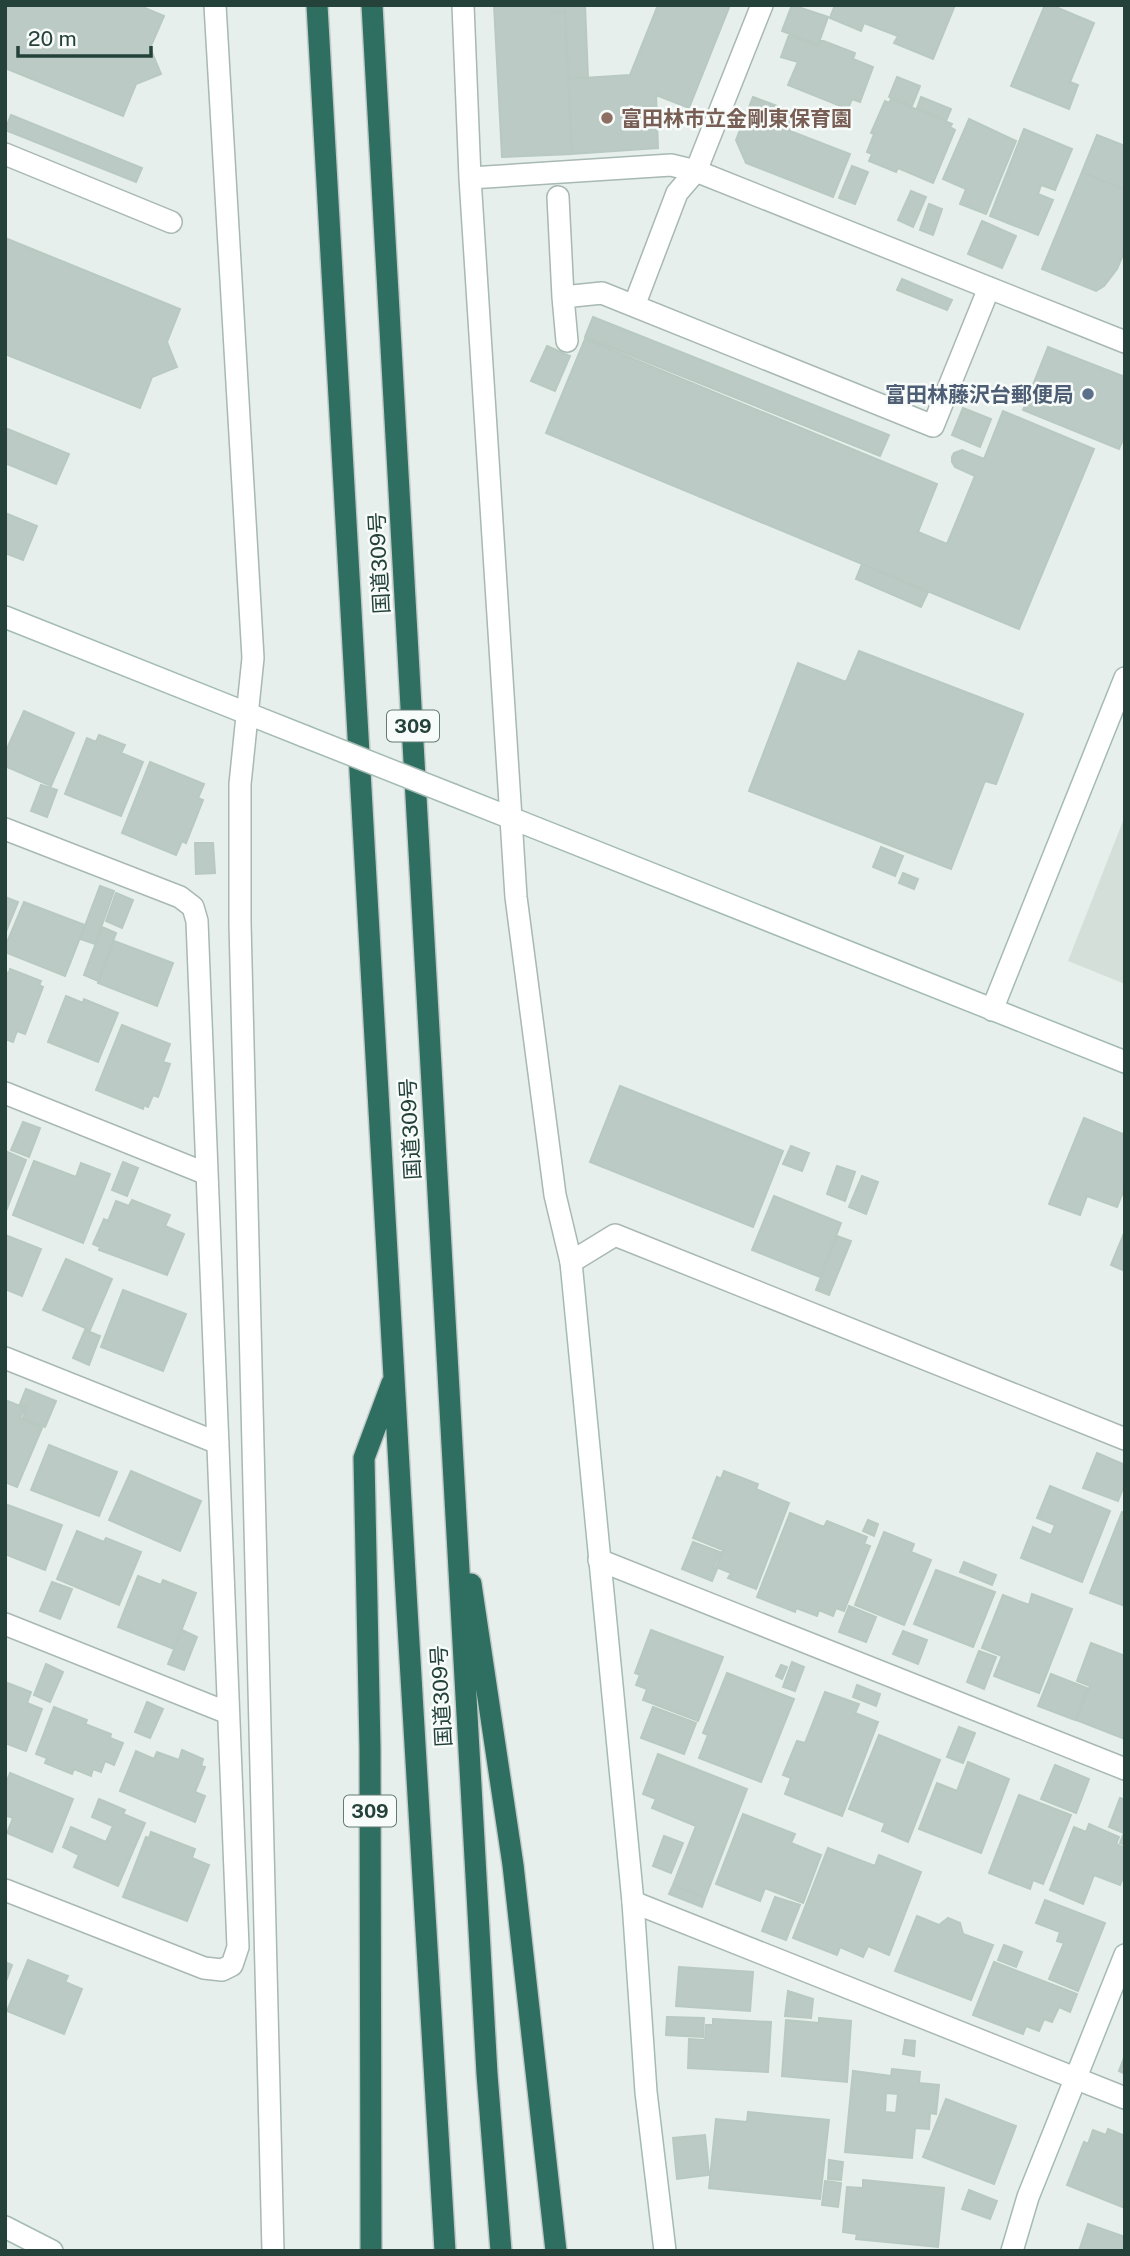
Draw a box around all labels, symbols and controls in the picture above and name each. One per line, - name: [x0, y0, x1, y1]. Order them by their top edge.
- scale bar: [18, 14, 150, 58]
- text: 20 m: [28, 26, 77, 51]
- place label: 富田林市立金剛東保育園: [621, 106, 852, 131]
- marker: 富田林市立金剛東保育園: [599, 110, 615, 126]
- place label: 富田林藤沢台郵便局: [885, 382, 1074, 407]
- marker: 富田林藤沢台郵便局: [1080, 386, 1096, 402]
- street label: 国道309号: [364, 511, 394, 615]
- road number: 309: [387, 710, 439, 741]
- street label: 国道309号: [395, 1077, 425, 1181]
- street label: 国道309号: [426, 1644, 456, 1748]
- road number: 309: [344, 1796, 396, 1826]

